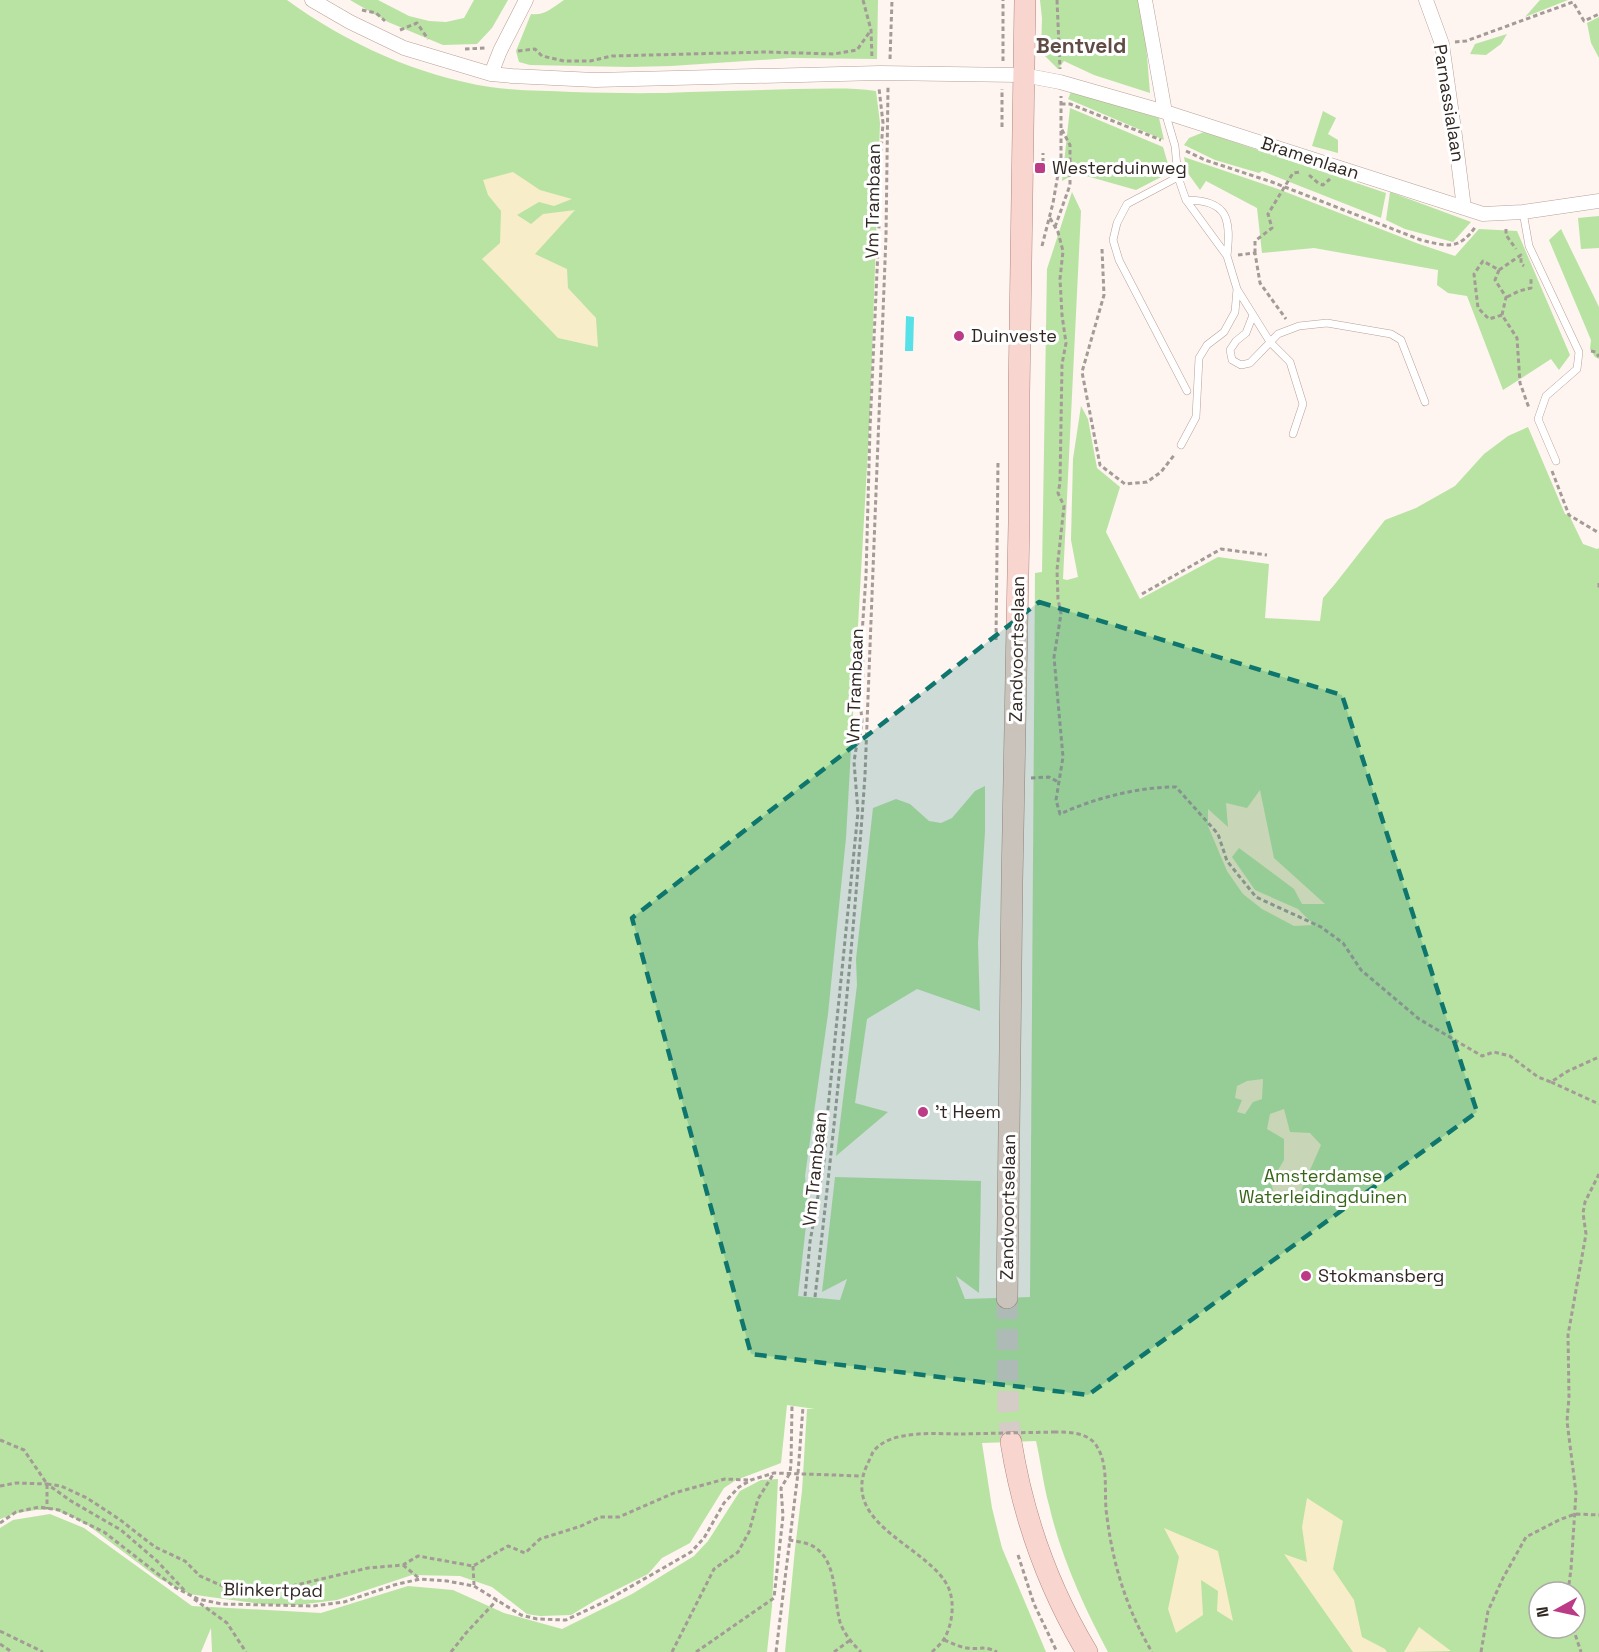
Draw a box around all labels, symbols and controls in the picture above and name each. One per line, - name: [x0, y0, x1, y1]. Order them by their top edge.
- district label: Bentveld: [1036, 32, 1126, 59]
- street label: Parnassialaan: [1429, 42, 1470, 163]
- street label: Bramenlaan: [1258, 131, 1362, 184]
- street label: Vm Trambaan: [860, 143, 885, 259]
- place label: Westerduinweg: [1052, 156, 1187, 179]
- marker: Westerduinweg: [1033, 161, 1047, 175]
- place label: Duinveste: [971, 324, 1057, 347]
- marker: Duinveste: [952, 329, 966, 343]
- street label: Zandvoortselaan: [1004, 576, 1029, 722]
- street label: Vm Trambaan: [841, 628, 868, 744]
- place label: 't Heem: [935, 1100, 1001, 1123]
- marker: 't Heem: [916, 1105, 930, 1119]
- street label: Vm Trambaan: [797, 1110, 832, 1228]
- street label: Zandvoortselaan: [995, 1134, 1020, 1280]
- park label: Amsterdamse Waterleidingduinen: [1239, 1164, 1407, 1208]
- place label: Stokmansberg: [1318, 1264, 1444, 1287]
- marker: Stokmansberg: [1299, 1269, 1313, 1283]
- street label: Blinkertpad: [223, 1577, 323, 1602]
- north arrow: [1527, 1580, 1587, 1640]
- text: N: [1531, 1605, 1554, 1619]

